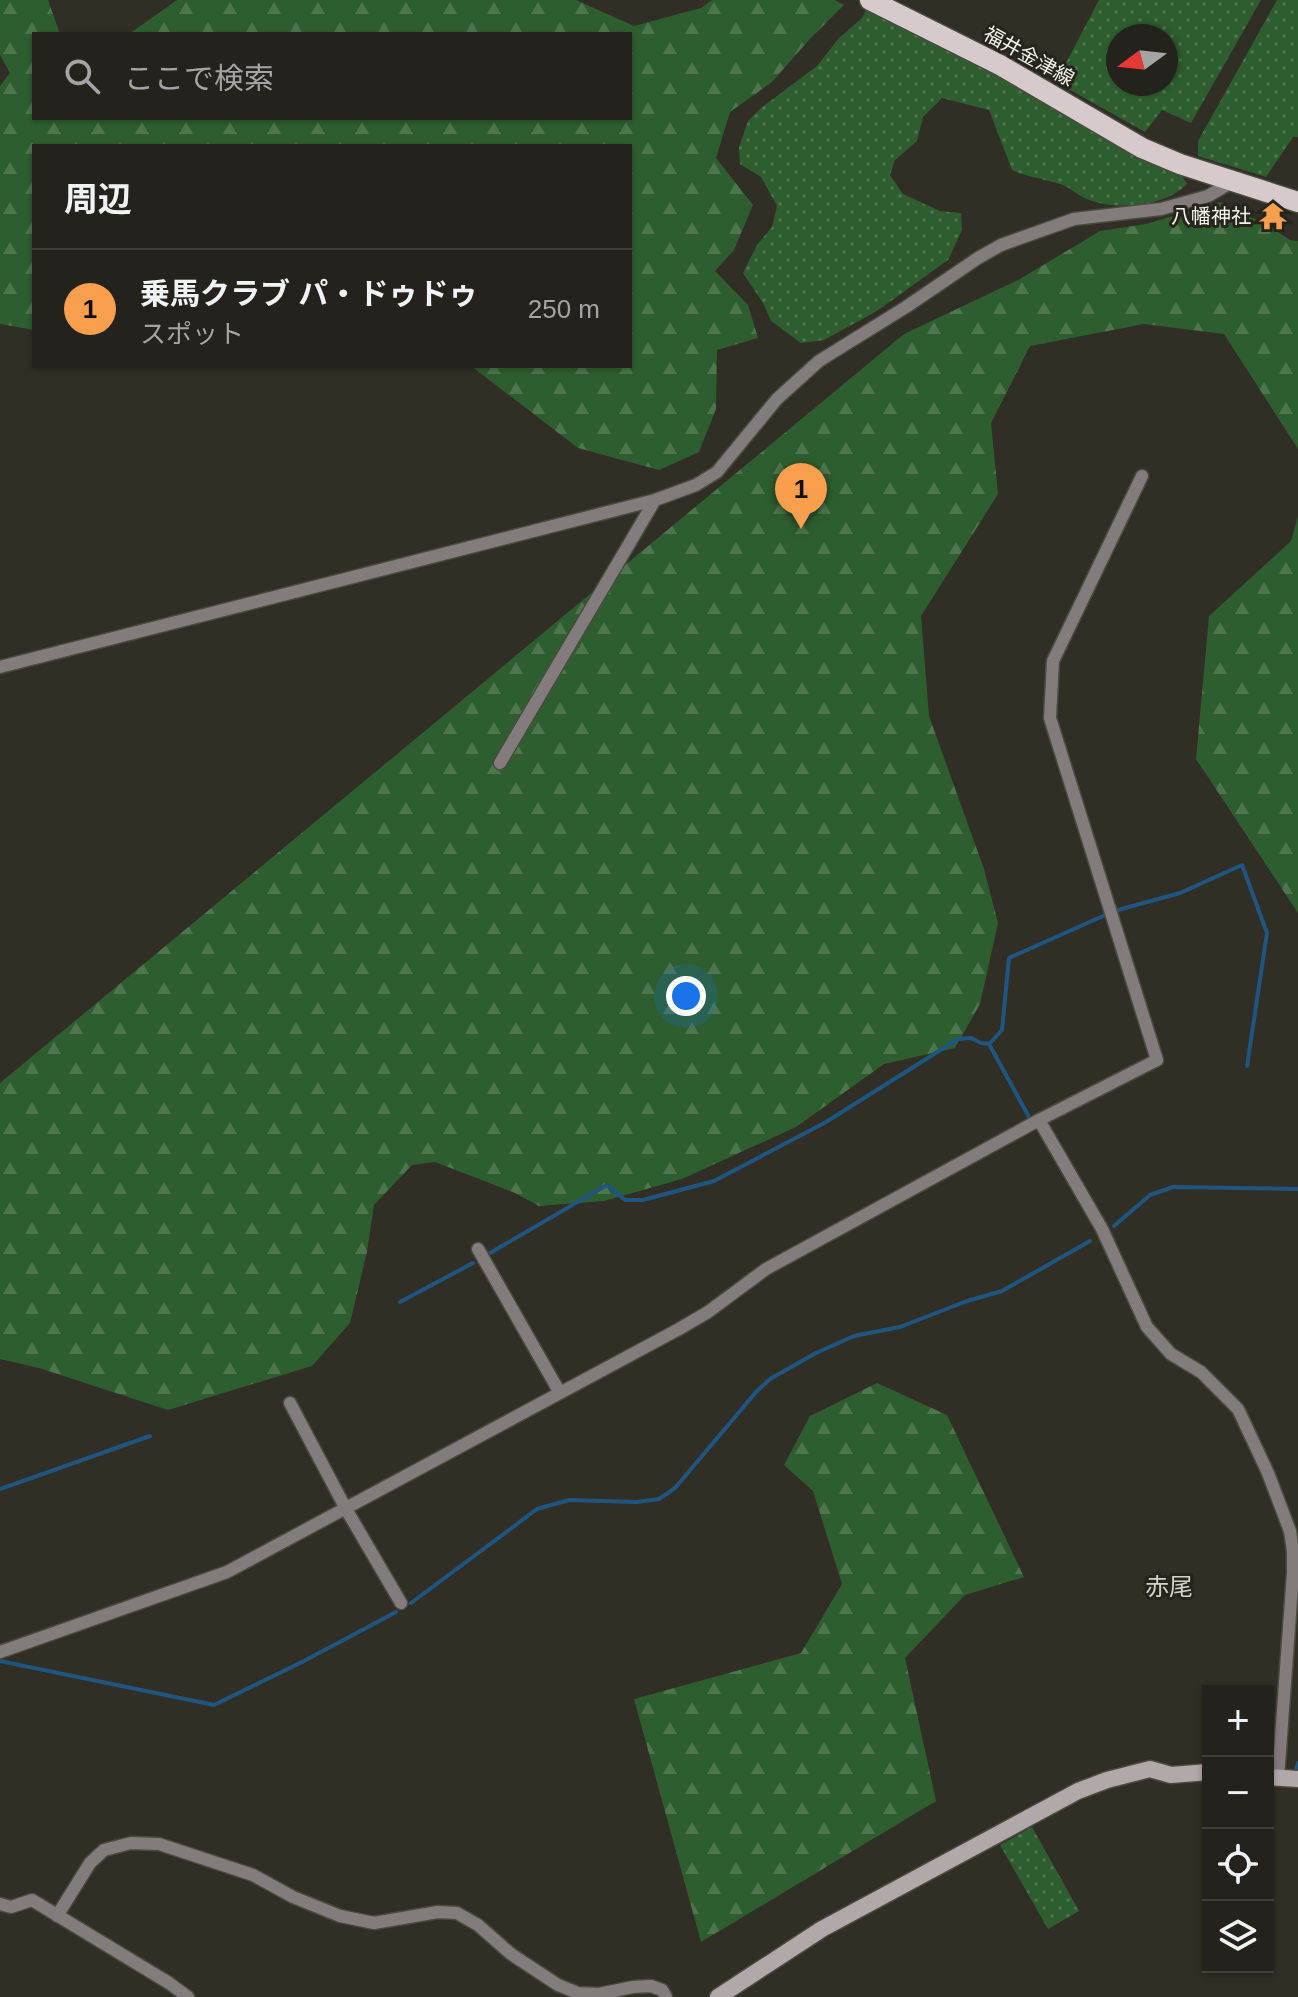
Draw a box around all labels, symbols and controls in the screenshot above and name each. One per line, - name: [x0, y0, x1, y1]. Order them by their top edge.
- street label: 福井金津線: [980, 22, 1078, 90]
- north arrow: [1106, 24, 1178, 96]
- search box: [32, 32, 632, 120]
- icon: search: [60, 54, 104, 98]
- text: ここで検索: [124, 62, 274, 95]
- text: 周辺: [64, 180, 132, 218]
- temple icon: 八幡神社: [1258, 201, 1288, 231]
- place label: 八幡神社: [1171, 205, 1251, 227]
- text: 乗馬クラブ パ・ドゥドゥ: [140, 277, 478, 310]
- text: 1: [83, 294, 97, 324]
- text: 250 m: [528, 294, 600, 324]
- text: スポット: [140, 319, 244, 349]
- pin: 1: [775, 463, 827, 529]
- your location: [666, 976, 706, 1016]
- district label: 赤尾: [1145, 1573, 1193, 1600]
- map controls: [1202, 1685, 1274, 1973]
- button: +: [1202, 1685, 1274, 1757]
- button: −: [1202, 1757, 1274, 1829]
- button: locate: [1202, 1829, 1274, 1901]
- button: layers: [1202, 1901, 1274, 1973]

